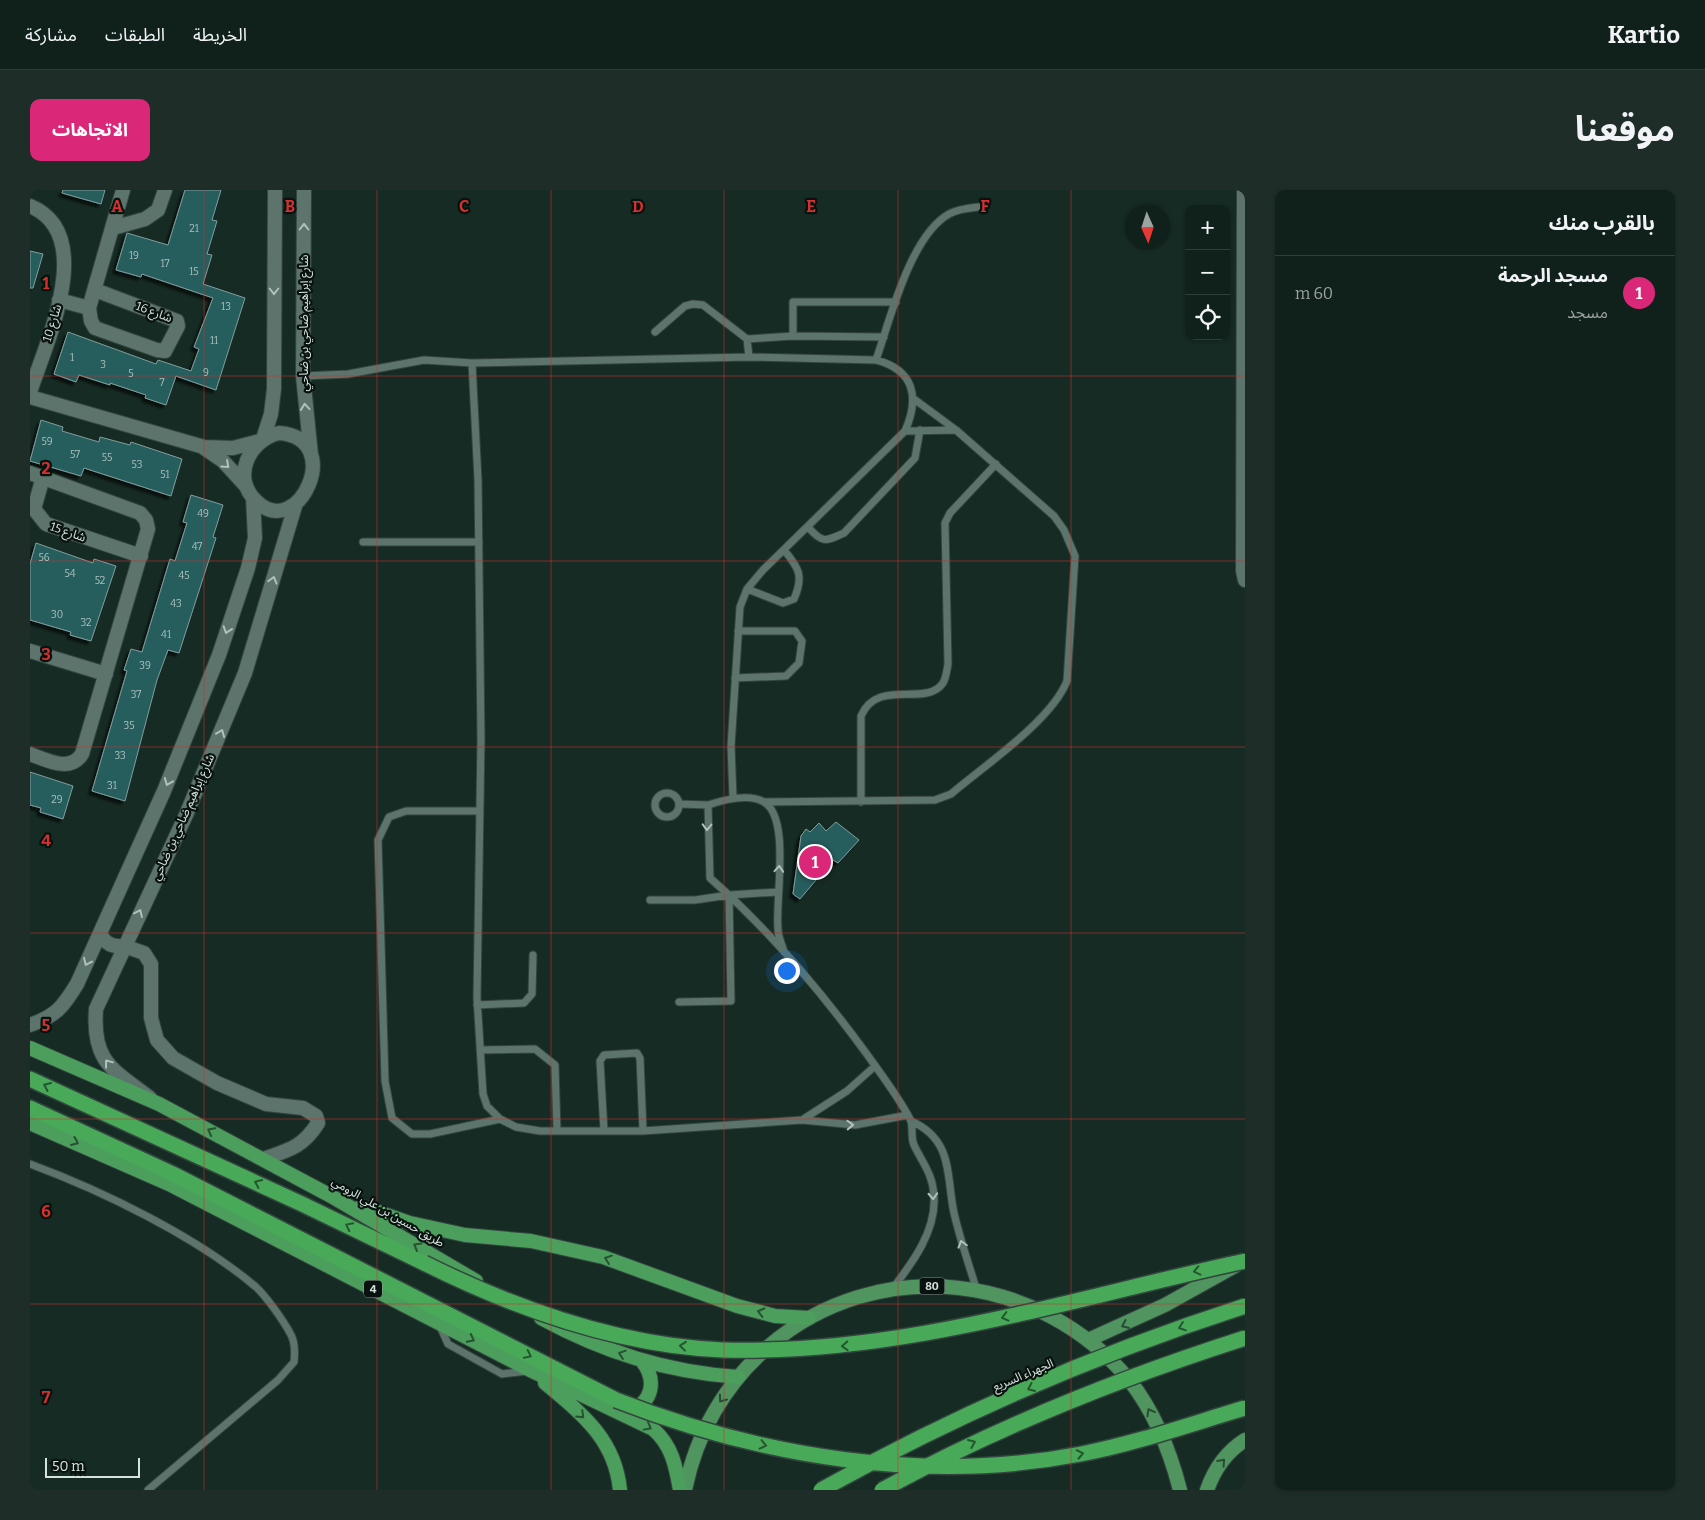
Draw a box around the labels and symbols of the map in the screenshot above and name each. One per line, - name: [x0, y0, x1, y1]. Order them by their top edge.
- text: A: [111, 197, 123, 216]
- text: B: [285, 197, 295, 216]
- text: C: [459, 197, 469, 216]
- text: D: [632, 197, 644, 216]
- text: E: [806, 197, 816, 216]
- text: F: [981, 197, 990, 216]
- north arrow: [1125, 205, 1170, 250]
- house number: 21: [189, 223, 199, 235]
- one-way arrow: [299, 223, 309, 230]
- house number: 19: [129, 250, 139, 262]
- street label: شارع إبراهيم ضاحي بن ضاحي: [297, 255, 314, 391]
- house number: 17: [161, 258, 169, 270]
- house number: 15: [189, 266, 199, 278]
- text: 1: [43, 274, 50, 293]
- one-way arrow: [269, 288, 279, 295]
- street label: شارع 16: [133, 299, 174, 327]
- house number: 13: [221, 301, 231, 313]
- street label: شارع 10: [40, 303, 66, 344]
- house number: 11: [210, 335, 218, 347]
- house number: 1: [70, 352, 74, 364]
- house number: 3: [100, 359, 106, 371]
- house number: 9: [203, 367, 209, 379]
- house number: 5: [128, 368, 134, 380]
- house number: 7: [159, 377, 165, 389]
- one-way arrow: [300, 402, 311, 410]
- house number: 59: [41, 436, 53, 448]
- house number: 57: [70, 449, 80, 461]
- house number: 55: [102, 452, 112, 464]
- text: 2: [41, 459, 51, 478]
- house number: 53: [132, 459, 143, 471]
- one-way arrow: [221, 459, 230, 468]
- house number: 51: [160, 469, 170, 481]
- house number: 49: [197, 508, 209, 520]
- street label: شارع 15: [48, 519, 88, 547]
- house number: 47: [192, 541, 202, 553]
- house number: 56: [38, 552, 50, 564]
- house number: 54: [64, 568, 76, 580]
- house number: 45: [178, 570, 190, 582]
- house number: 52: [95, 575, 105, 587]
- one-way arrow: [267, 575, 278, 584]
- house number: 43: [170, 598, 182, 610]
- house number: 30: [51, 609, 63, 621]
- house number: 32: [80, 617, 92, 629]
- one-way arrow: [223, 625, 233, 634]
- house number: 41: [161, 629, 171, 641]
- text: 3: [41, 645, 51, 664]
- house number: 39: [139, 660, 151, 672]
- house number: 37: [131, 689, 141, 701]
- house number: 35: [123, 720, 135, 732]
- one-way arrow: [214, 729, 225, 738]
- house number: 33: [114, 750, 126, 762]
- street label: شارع إبراهيم ضاحي بن ضاحي: [149, 752, 220, 884]
- one-way arrow: [164, 777, 174, 785]
- house number: 31: [107, 780, 117, 792]
- house number: 29: [51, 794, 63, 806]
- one-way arrow: [702, 824, 712, 831]
- text: 4: [41, 831, 51, 850]
- pin: 1: [799, 843, 831, 881]
- one-way arrow: [773, 865, 784, 873]
- one-way arrow: [133, 909, 144, 918]
- one-way arrow: [83, 956, 93, 965]
- your location: [774, 958, 800, 984]
- text: 5: [42, 1016, 51, 1035]
- one-way arrow: [105, 1060, 113, 1069]
- one-way arrow: [43, 1082, 52, 1093]
- one-way arrow: [846, 1120, 854, 1130]
- one-way arrow: [207, 1128, 216, 1138]
- one-way arrow: [70, 1135, 79, 1146]
- street label: طريق حسين بن علي الرومي: [328, 1174, 447, 1252]
- one-way arrow: [254, 1179, 263, 1189]
- one-way arrow: [928, 1192, 939, 1200]
- text: 6: [41, 1202, 51, 1221]
- one-way arrow: [345, 1222, 354, 1232]
- one-way arrow: [958, 1240, 968, 1249]
- one-way arrow: [413, 1243, 422, 1253]
- one-way arrow: [604, 1255, 612, 1265]
- one-way arrow: [1193, 1265, 1202, 1276]
- road number: 80: [920, 1278, 944, 1294]
- road number: 4: [364, 1280, 382, 1298]
- one-way arrow: [757, 1307, 766, 1318]
- one-way arrow: [1001, 1311, 1010, 1322]
- one-way arrow: [1121, 1318, 1130, 1328]
- one-way arrow: [1179, 1322, 1187, 1332]
- one-way arrow: [466, 1333, 475, 1343]
- one-way arrow: [841, 1340, 849, 1351]
- one-way arrow: [679, 1341, 687, 1352]
- one-way arrow: [523, 1349, 532, 1359]
- one-way arrow: [619, 1350, 627, 1360]
- street label: الجهراء السريع: [990, 1356, 1057, 1396]
- one-way arrow: [1027, 1381, 1036, 1392]
- text: 7: [42, 1388, 51, 1407]
- one-way arrow: [719, 1394, 728, 1403]
- one-way arrow: [1146, 1408, 1156, 1417]
- one-way arrow: [575, 1409, 584, 1418]
- one-way arrow: [642, 1421, 651, 1431]
- one-way arrow: [758, 1439, 767, 1450]
- one-way arrow: [967, 1439, 976, 1450]
- one-way arrow: [1075, 1449, 1084, 1459]
- scale bar: [45, 1455, 140, 1478]
- one-way arrow: [1216, 1459, 1225, 1468]

